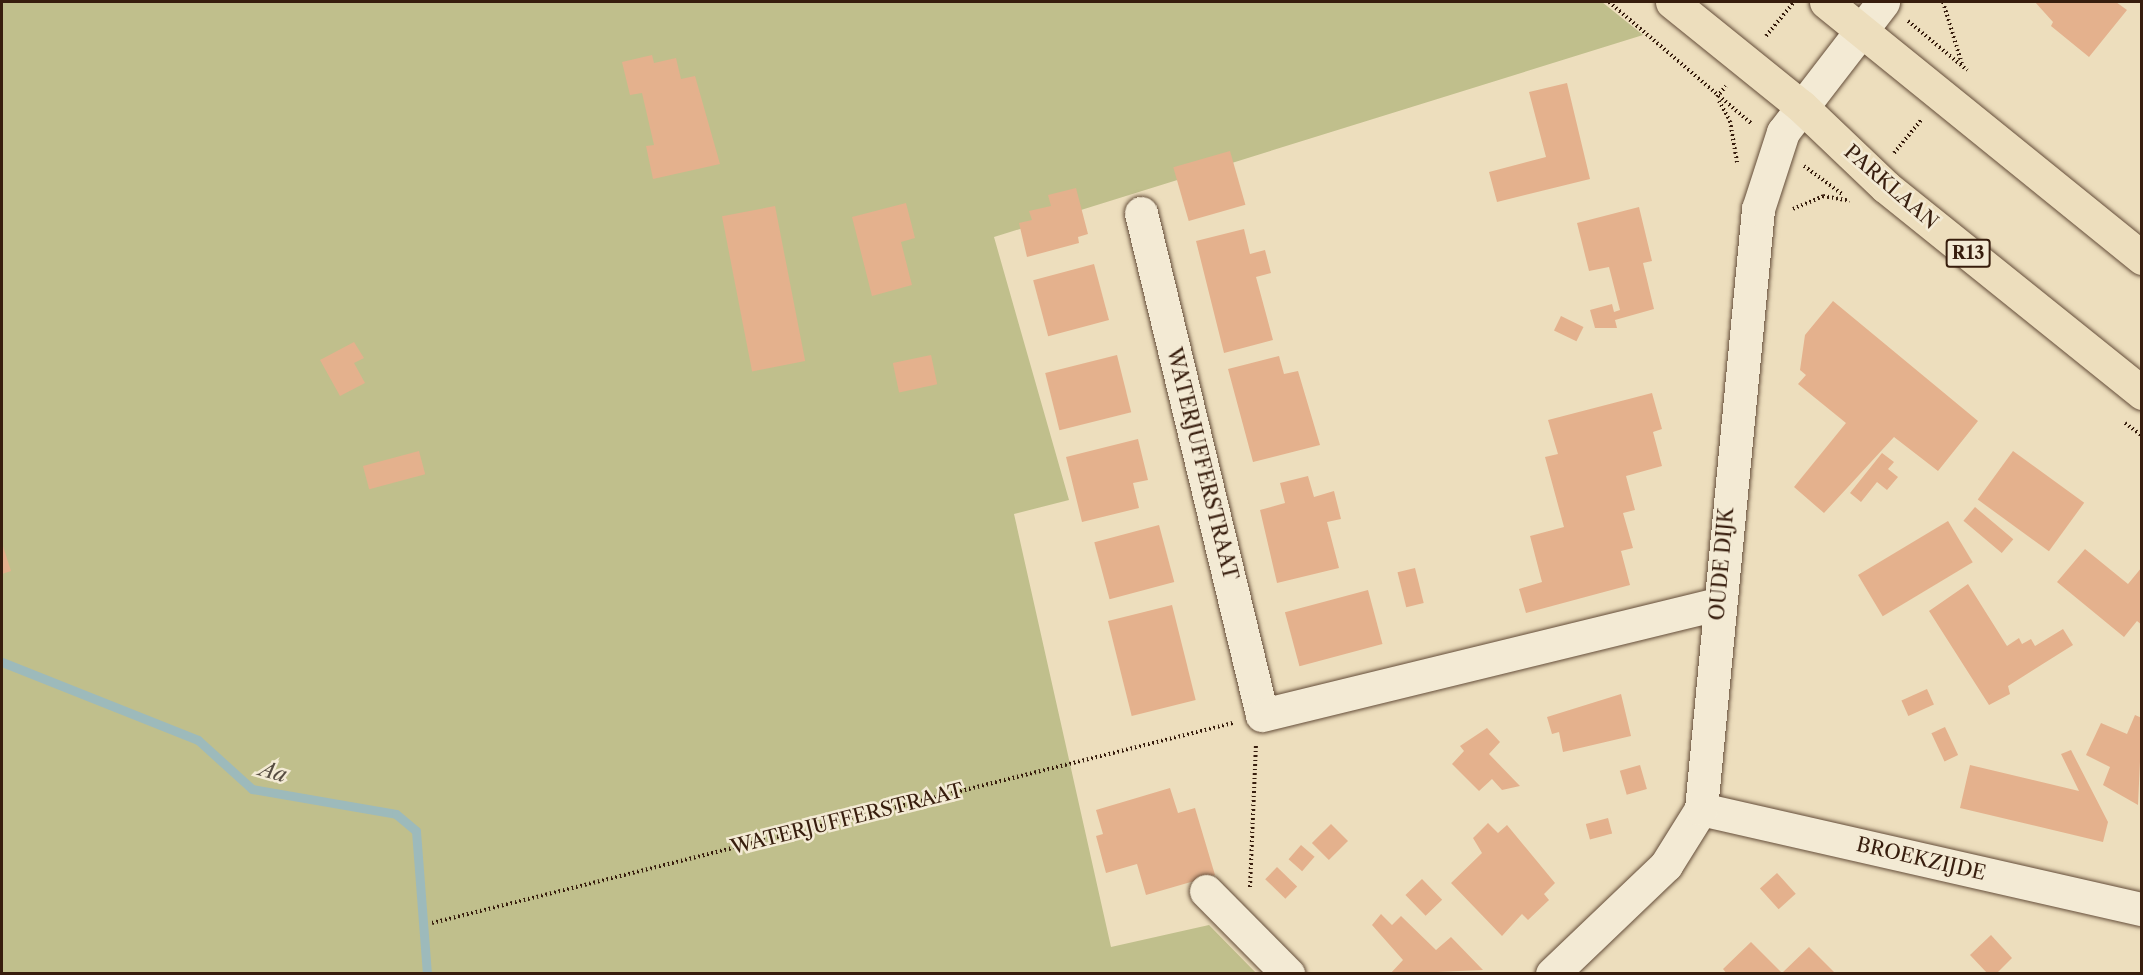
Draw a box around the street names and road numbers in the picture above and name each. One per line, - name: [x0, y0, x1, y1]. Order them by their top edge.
- street label: PARKLAAN: [1839, 140, 1943, 234]
- road number: R13: [1946, 238, 1990, 268]
- street label: WATERJUFFERSTRAAT: [1161, 345, 1243, 583]
- street label: OUDE DIJK: [1705, 506, 1739, 622]
- street label: WATERJUFFERSTRAAT: [728, 778, 966, 860]
- street label: BROEKZIJDE: [1854, 832, 1988, 886]

